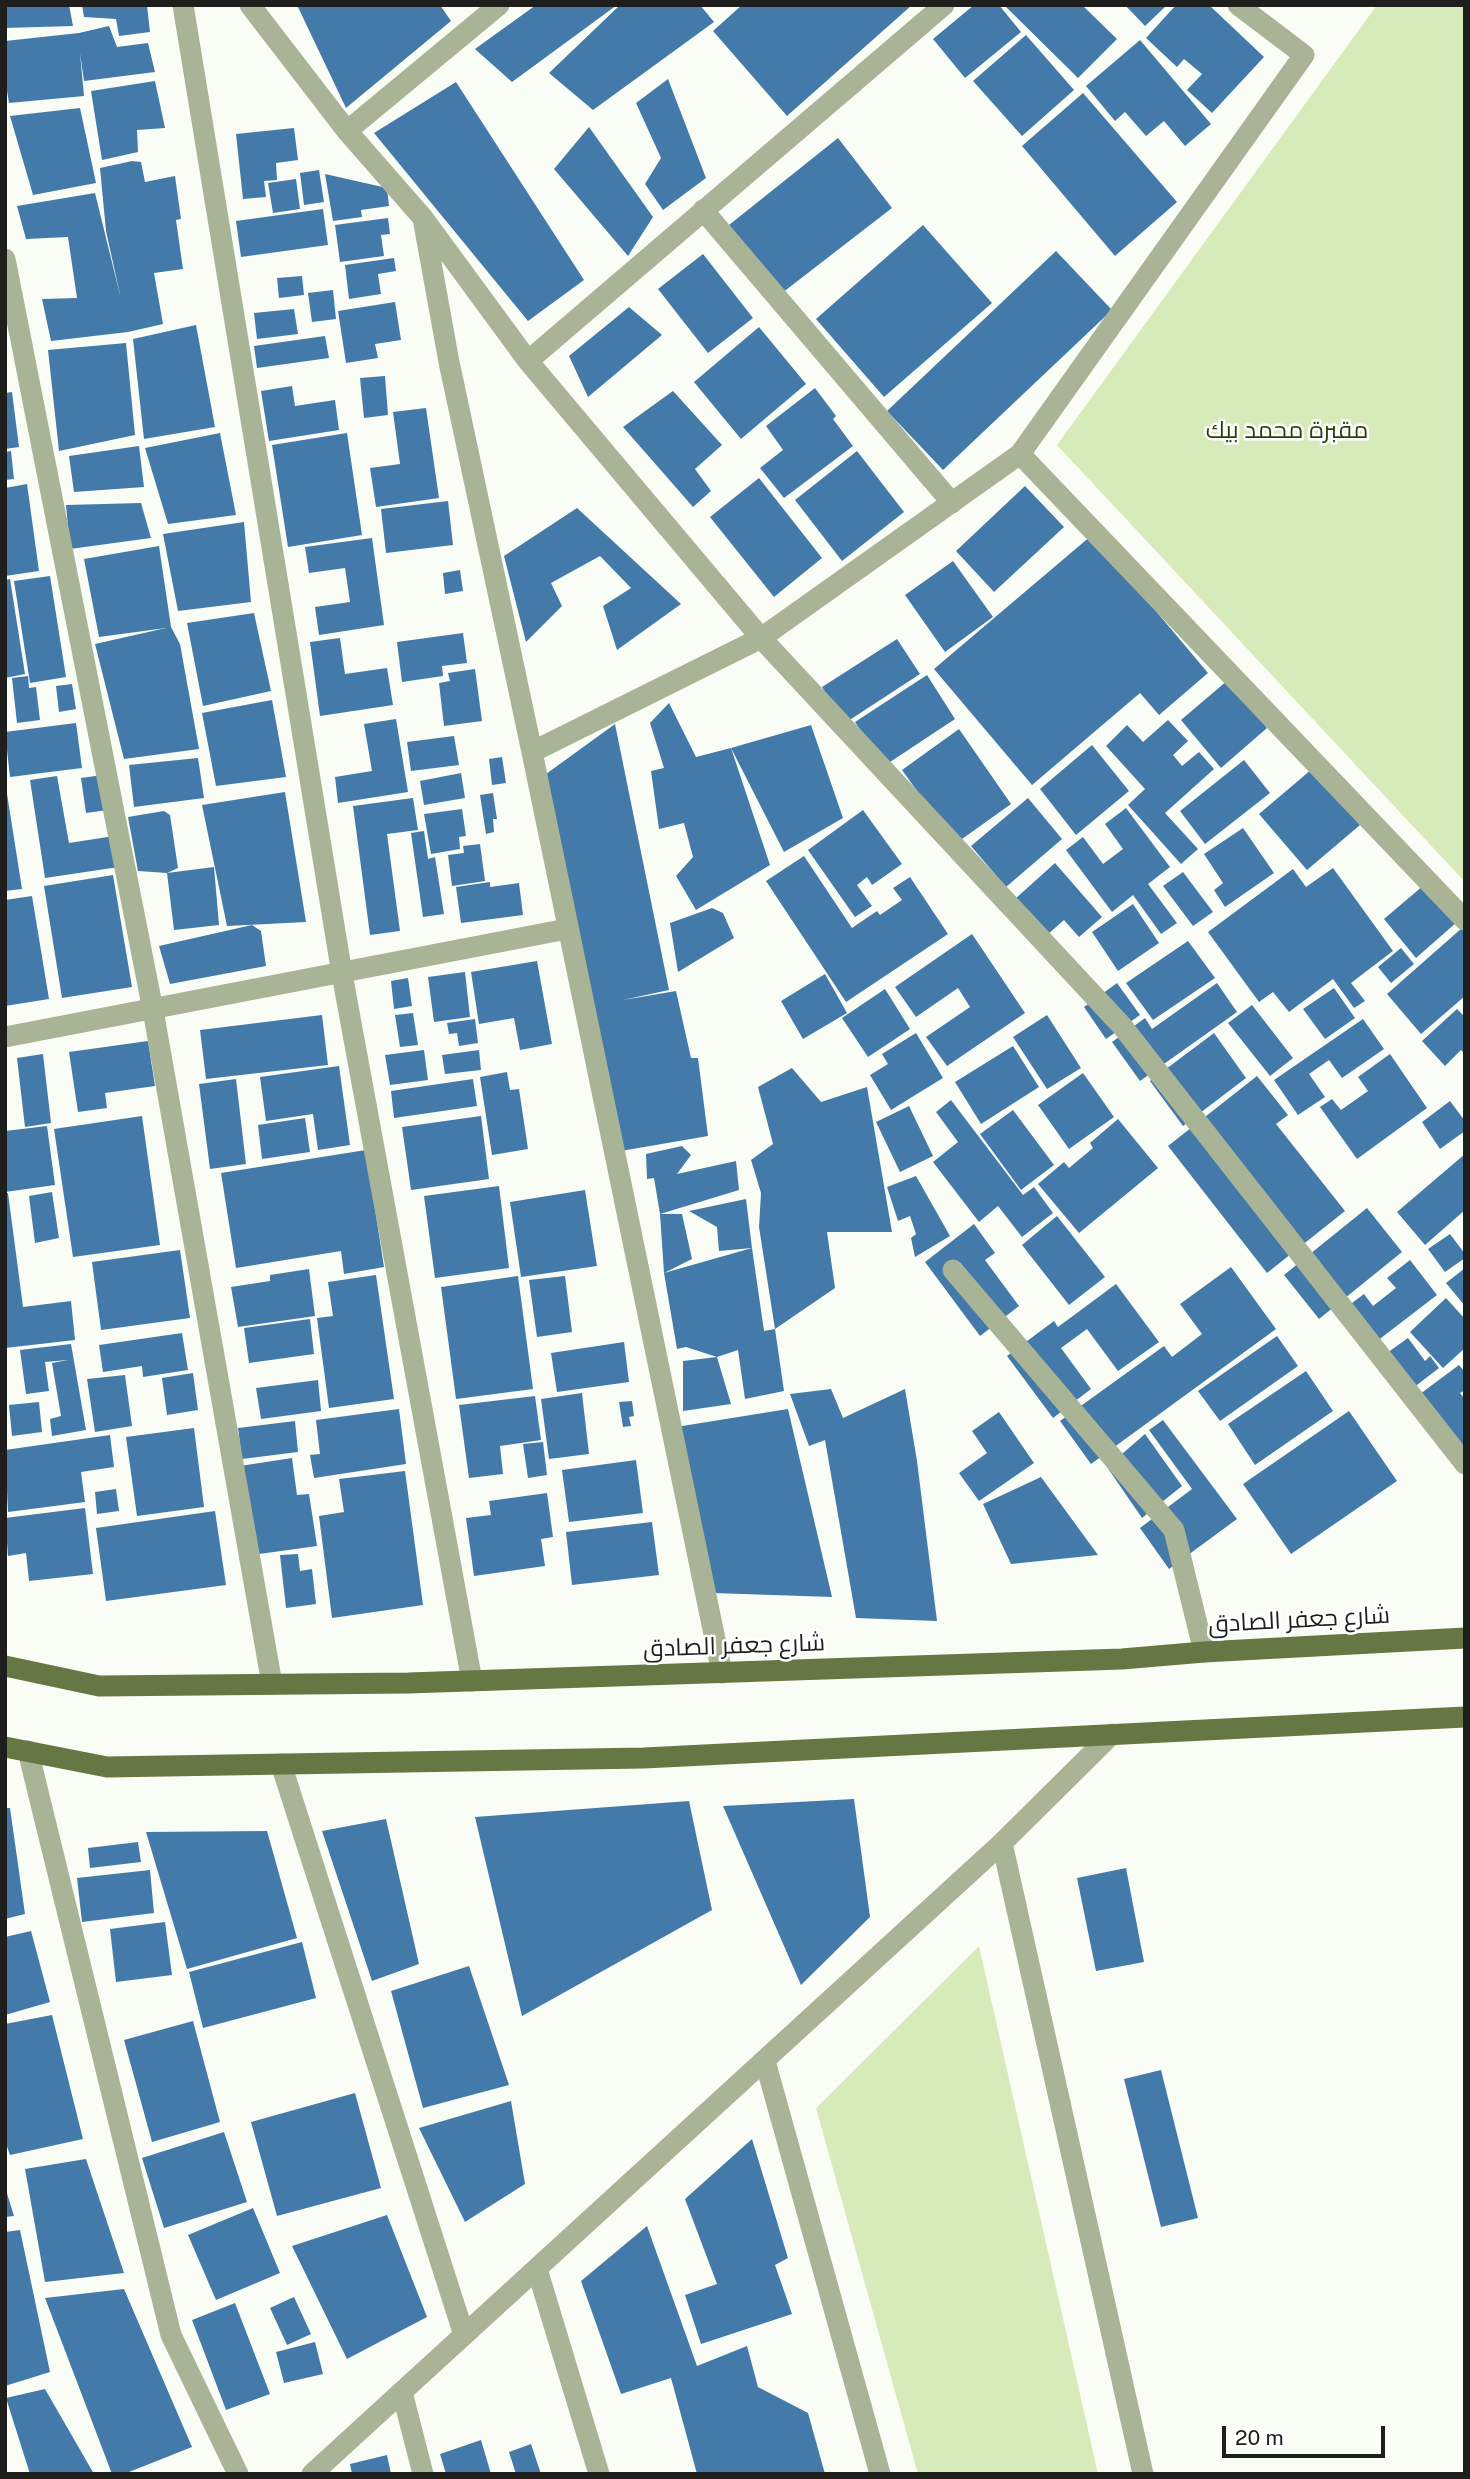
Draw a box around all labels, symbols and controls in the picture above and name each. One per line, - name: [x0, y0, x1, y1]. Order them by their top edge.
- park label: مقبرة محمد بيك: [1206, 417, 1368, 445]
- street label: شارع جعفر الصادق: [1207, 1601, 1391, 1639]
- street label: شارع جعفر الصادق: [642, 1628, 826, 1664]
- scale bar: [1225, 2412, 1388, 2456]
- text: 20 m: [1235, 2425, 1284, 2450]

